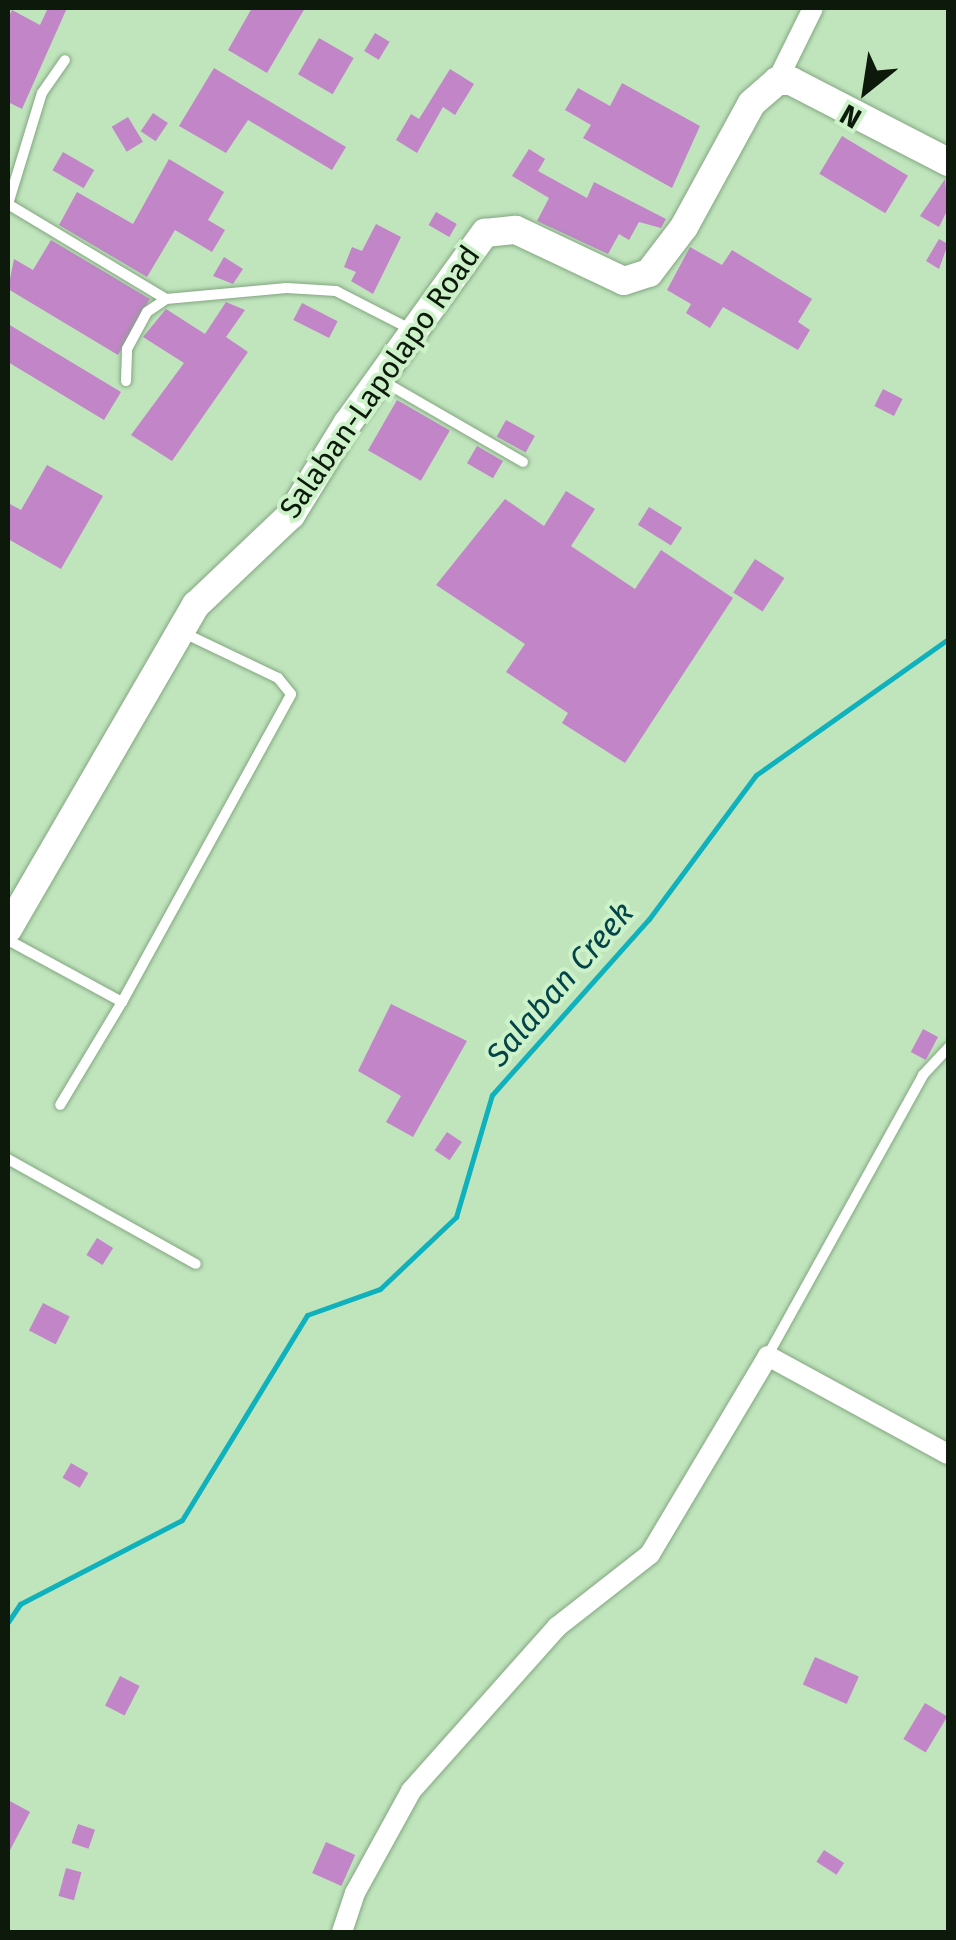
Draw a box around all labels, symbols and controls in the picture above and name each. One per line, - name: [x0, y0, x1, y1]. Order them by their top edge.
- north arrow: [816, 40, 916, 140]
- text: N: [834, 97, 867, 135]
- street label: Salaban-Lapolapo Road: [272, 239, 488, 525]
- water label: Salaban Creek: [478, 894, 642, 1074]

